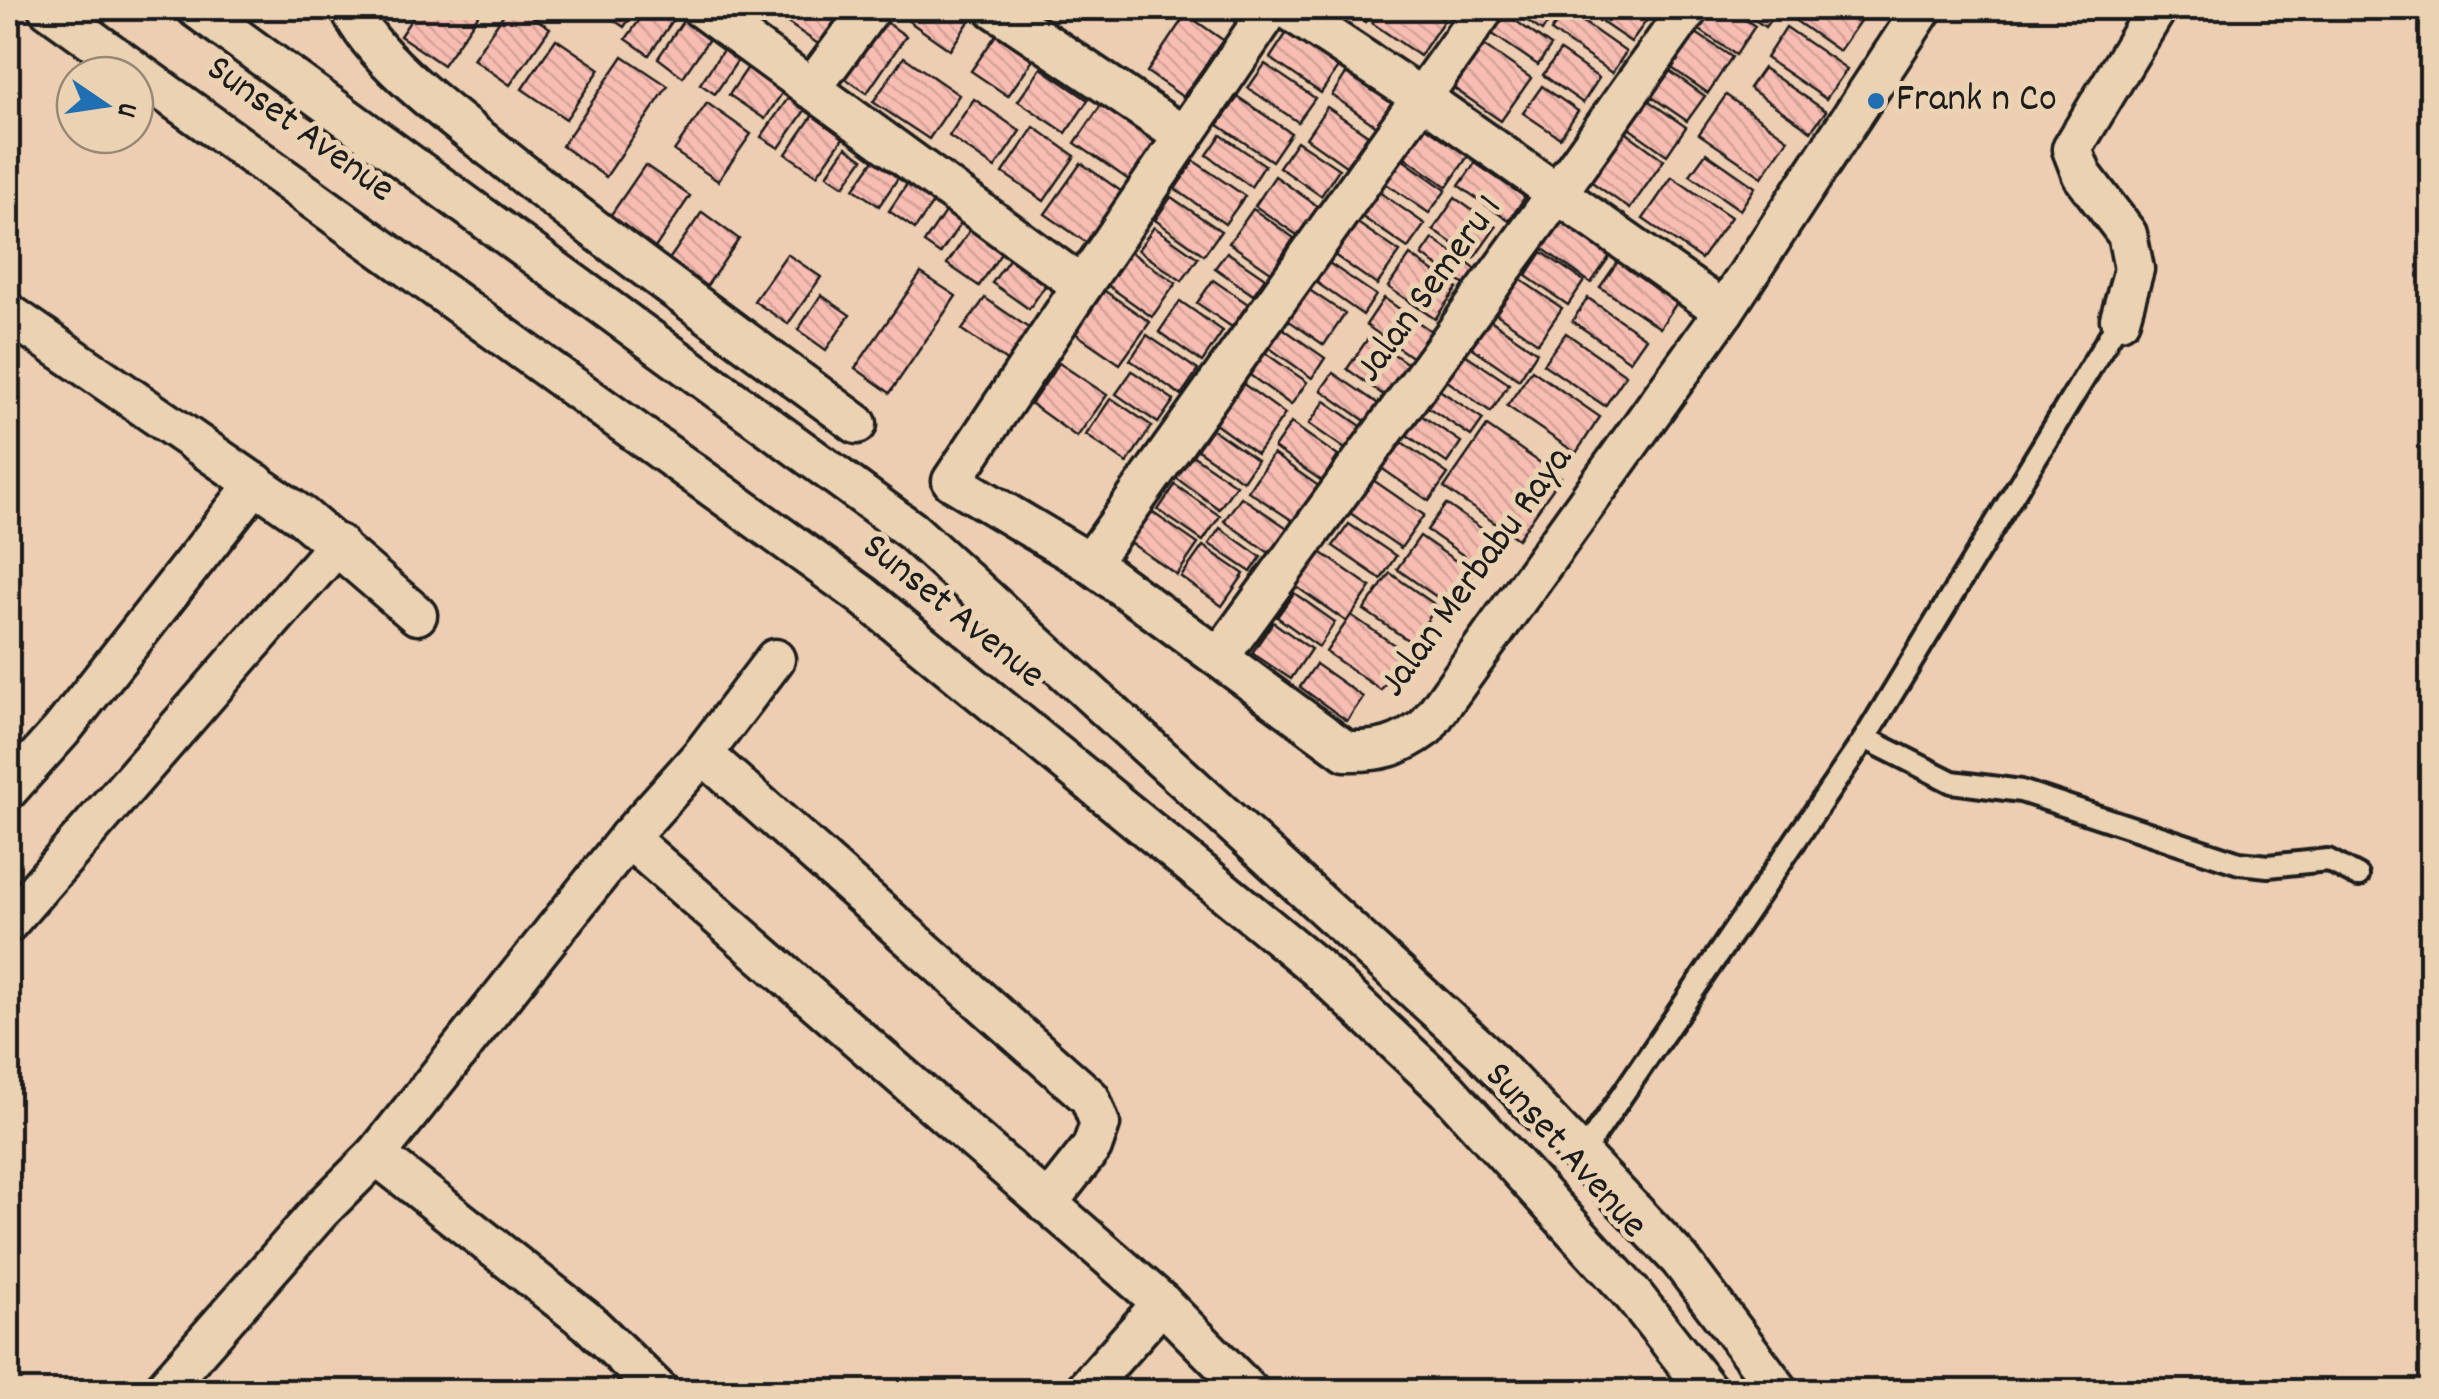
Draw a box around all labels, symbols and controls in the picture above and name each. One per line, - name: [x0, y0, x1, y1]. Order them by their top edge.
- street label: Sunset Avenue: [193, 43, 405, 219]
- north arrow: [55, 55, 155, 155]
- place label: Frank n Co: [1896, 73, 2057, 130]
- marker: Frank n Co: [1865, 90, 1887, 112]
- text: U: [103, 98, 145, 121]
- street label: Jalan Semeru 1: [1343, 184, 1519, 396]
- street label: Jalan Merbabu Raya: [1367, 435, 1589, 710]
- street label: Sunset Avenue: [848, 521, 1056, 705]
- street label: Sunset Avenue: [1469, 1051, 1659, 1253]

